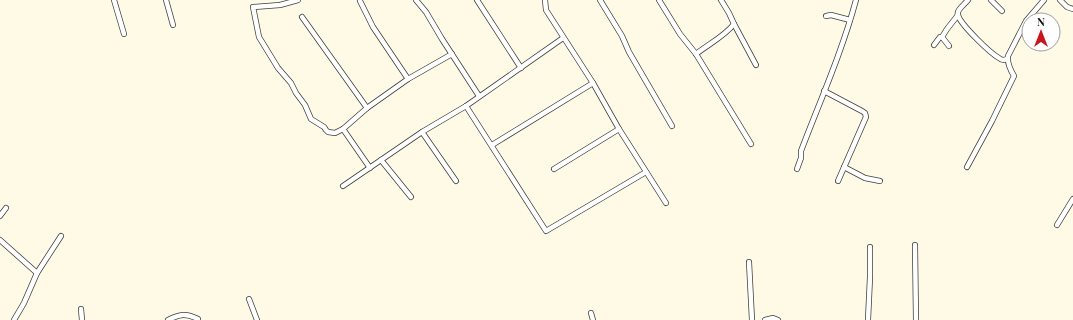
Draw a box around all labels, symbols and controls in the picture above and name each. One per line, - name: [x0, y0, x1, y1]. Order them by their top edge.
- north arrow: [1021, 12, 1061, 52]
- text: N: [1037, 14, 1045, 29]

